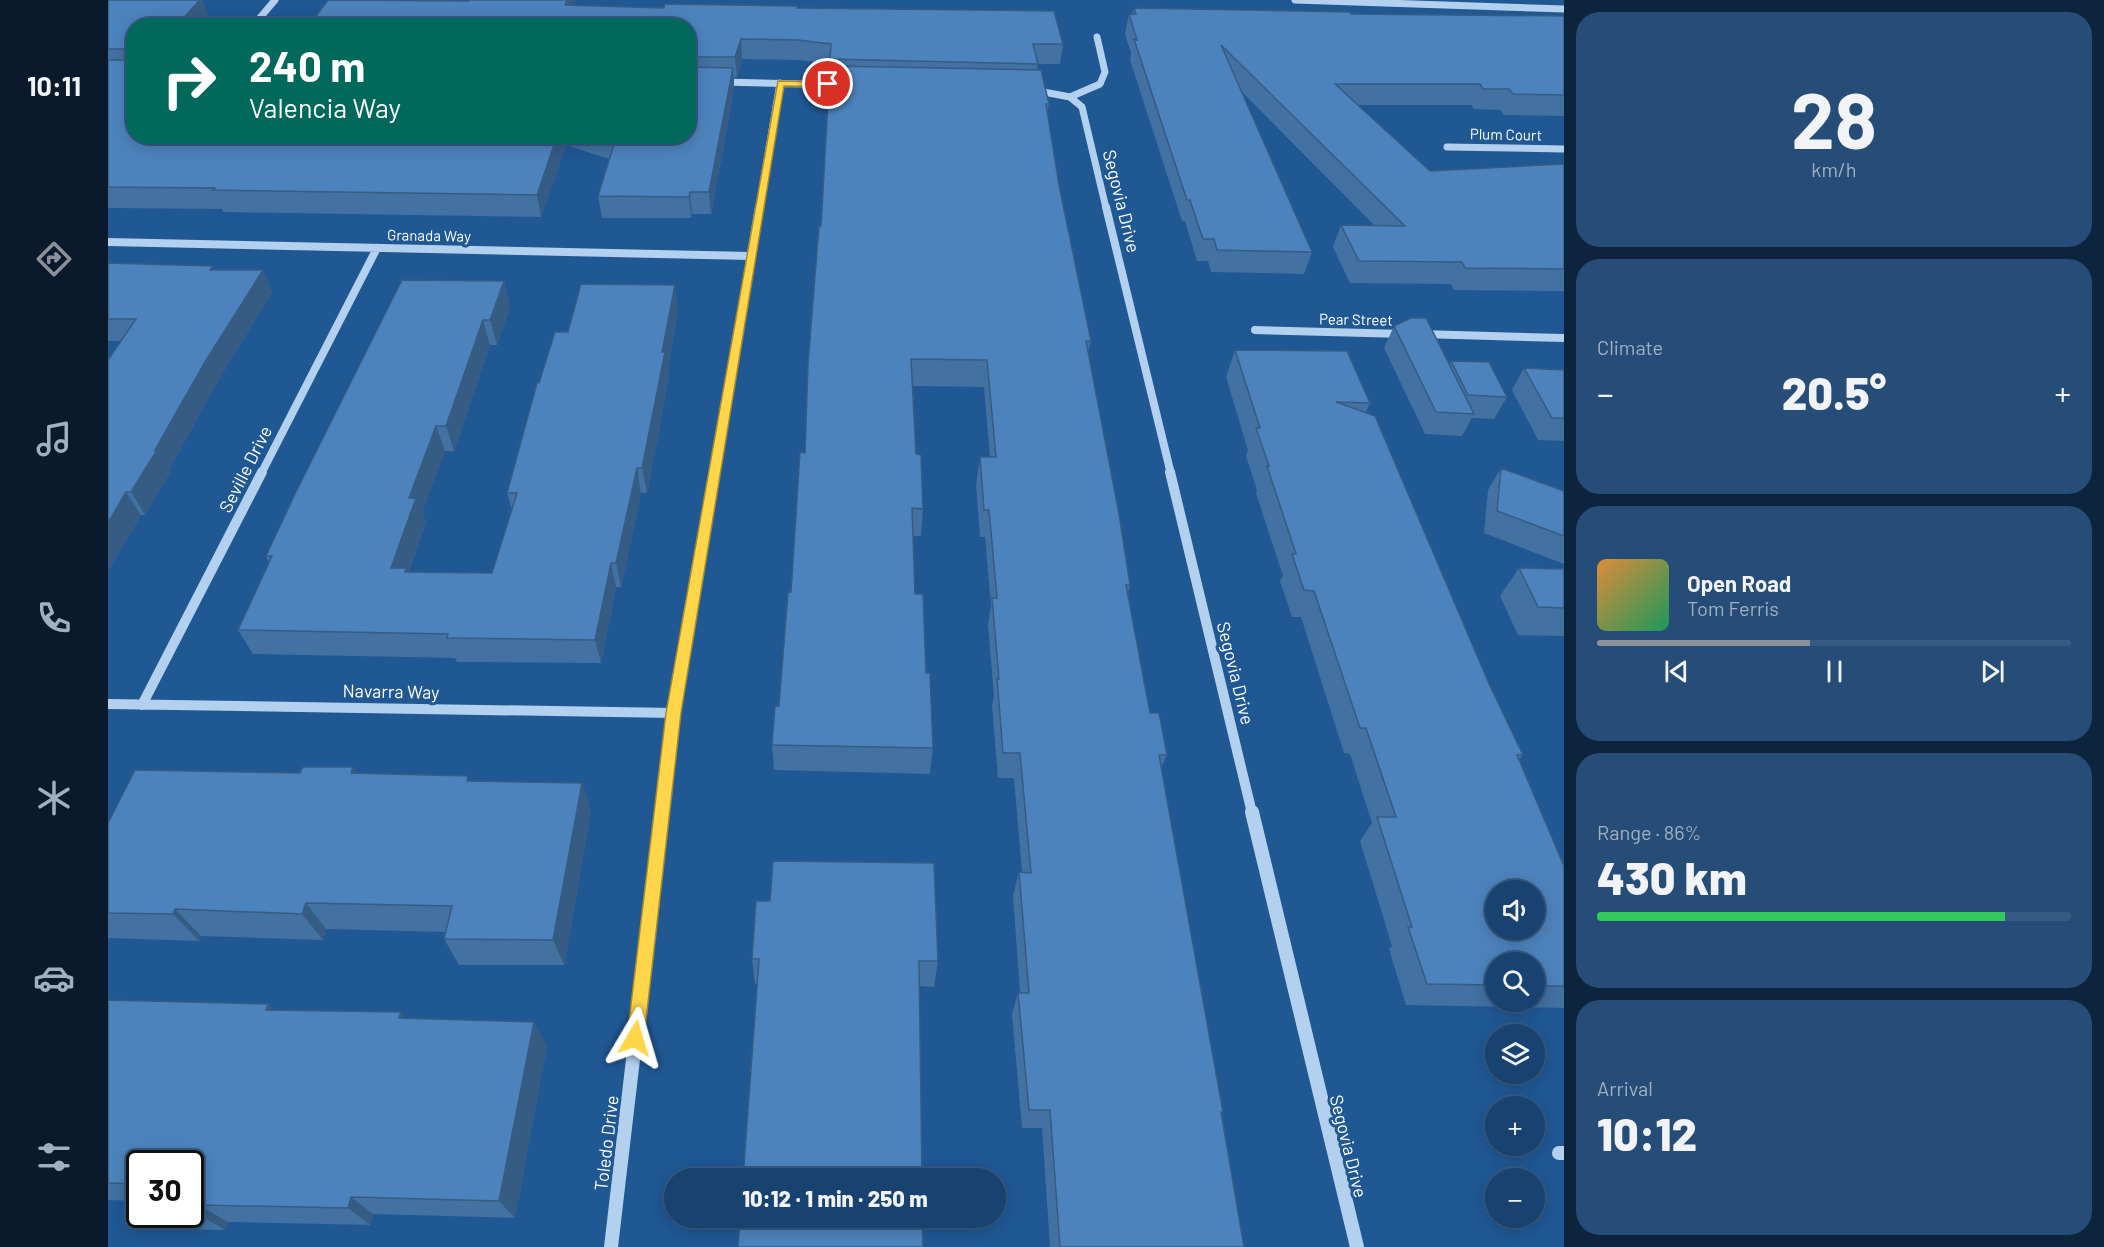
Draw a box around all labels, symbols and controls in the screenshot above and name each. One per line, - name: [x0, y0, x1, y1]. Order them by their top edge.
- text: 240 m: [249, 40, 365, 90]
- icon: right: [150, 42, 228, 120]
- pin: [802, 58, 853, 109]
- icon: arrive: [811, 67, 844, 100]
- text: 10:11: [27, 69, 81, 101]
- text: 28: [1791, 71, 1877, 165]
- text: Valencia Way: [249, 91, 401, 123]
- street label: Plum Court: [1470, 124, 1542, 144]
- street label: Segovia Drive: [1099, 147, 1145, 255]
- text: km/h: [1811, 157, 1857, 181]
- street label: Granada Way: [387, 225, 471, 245]
- icon: directions: [33, 238, 75, 280]
- street label: Pear Street: [1319, 309, 1393, 329]
- text: Climate: [1597, 335, 1663, 359]
- text: 20.5°: [1782, 365, 1886, 419]
- text: −: [1597, 373, 1614, 413]
- text: +: [2055, 373, 2071, 413]
- icon: music: [33, 418, 75, 460]
- street label: Seville Drive: [214, 422, 276, 516]
- text: Open Road: [1687, 570, 1791, 596]
- text: Tom Ferris: [1687, 596, 1779, 620]
- icon: phone: [33, 597, 75, 639]
- street label: Segovia Drive: [1213, 619, 1259, 727]
- icon: previous: [1660, 655, 1693, 688]
- icon: pause: [1818, 655, 1851, 688]
- icon: next: [1976, 655, 2009, 688]
- street label: Navarra Way: [342, 679, 440, 703]
- icon: climate: [33, 777, 75, 819]
- text: Range · 86%: [1597, 820, 1701, 844]
- text: 430 km: [1597, 850, 1747, 904]
- map controls: [1485, 880, 1545, 1228]
- button: sound: [1485, 880, 1545, 940]
- button: search: [1485, 952, 1545, 1012]
- icon: car: [33, 957, 75, 999]
- position arrow: [603, 1006, 667, 1070]
- button: layers: [1485, 1024, 1545, 1084]
- text: Arrival: [1597, 1076, 1653, 1100]
- street label: Segovia Drive: [1326, 1092, 1372, 1200]
- street label: Toledo Drive: [589, 1094, 623, 1192]
- button: +: [1485, 1096, 1545, 1156]
- text: 10:12: [1597, 1106, 1697, 1160]
- icon: filters: [33, 1136, 75, 1178]
- speed limit sign: 30: [126, 1150, 204, 1228]
- button: −: [1485, 1168, 1545, 1228]
- text: 10:12 · 1 min · 250 m: [742, 1185, 928, 1211]

